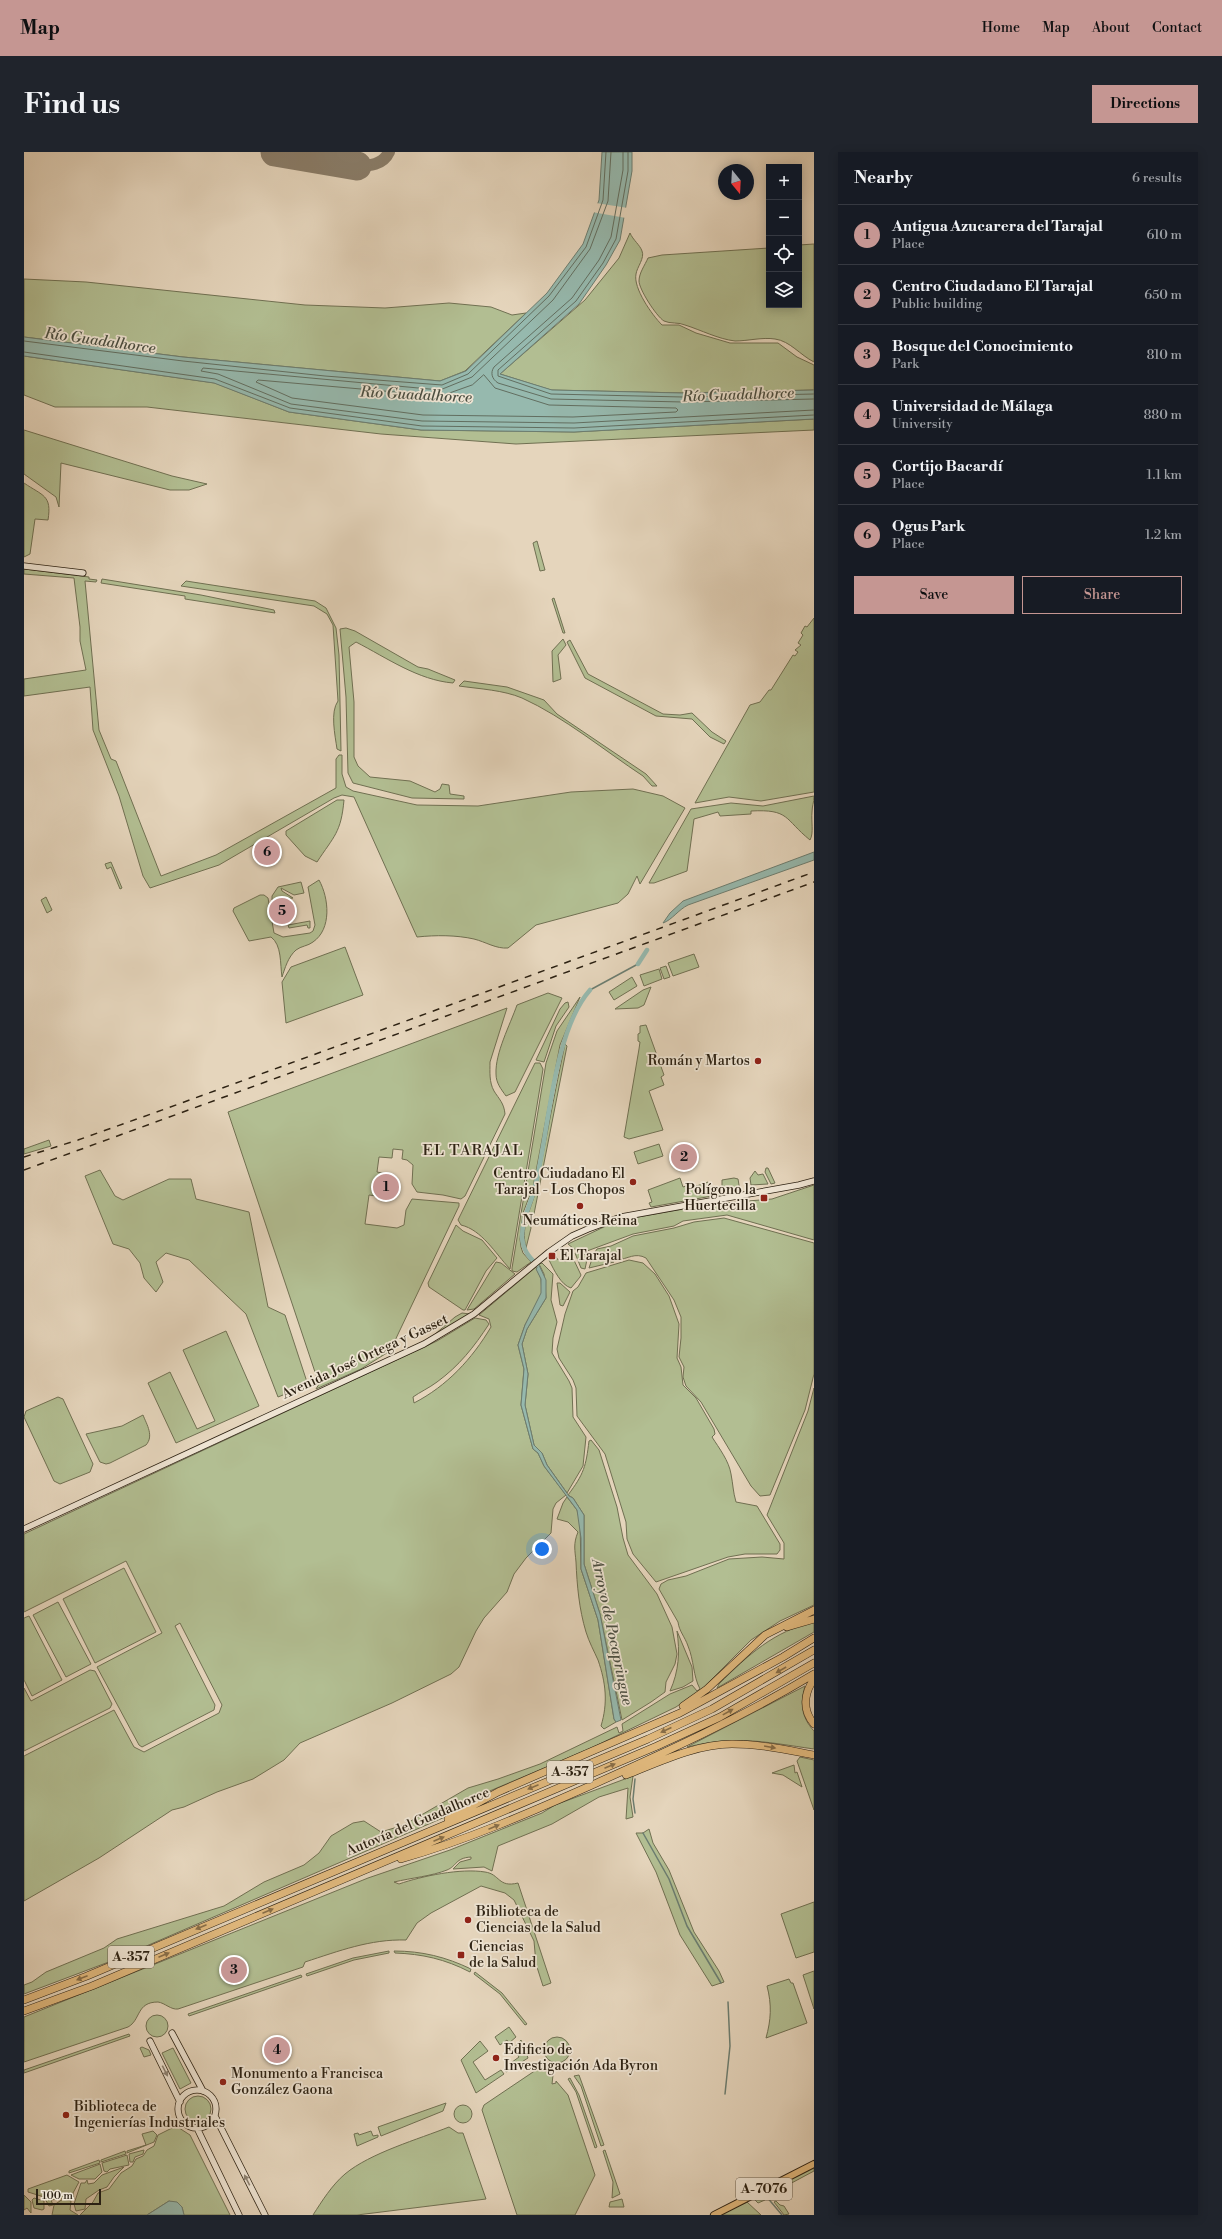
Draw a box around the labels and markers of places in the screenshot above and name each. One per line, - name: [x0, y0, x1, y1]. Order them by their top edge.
- pin: 6: [254, 837, 280, 867]
- pin: 5: [269, 896, 295, 926]
- place label: Román y Martos: [648, 1052, 750, 1070]
- marker: Román y Martos: [753, 1056, 763, 1066]
- pin: 2: [671, 1142, 697, 1172]
- place label: Centro Ciudadano El Tarajal - Los Chopos: [493, 1165, 625, 1199]
- pin: 1: [373, 1172, 399, 1202]
- marker: Centro Ciudadano El Tarajal - Los Chopos: [628, 1177, 638, 1187]
- place label: Polígono la Huertecilla: [684, 1181, 757, 1215]
- marker: Polígono la Huertecilla: [759, 1193, 769, 1203]
- marker: Neumáticos Reina: [575, 1201, 585, 1211]
- place label: Neumáticos Reina: [523, 1212, 638, 1230]
- place label: El Tarajal: [560, 1247, 622, 1265]
- marker: El Tarajal: [547, 1251, 557, 1261]
- place label: Biblioteca de Ciencias de la Salud: [475, 1903, 601, 1937]
- marker: Biblioteca de Ciencias de la Salud: [463, 1915, 473, 1925]
- place label: Ciencias de la Salud: [469, 1938, 536, 1972]
- marker: Ciencias de la Salud: [456, 1950, 466, 1960]
- pin: 3: [221, 1955, 247, 1985]
- pin: 4: [264, 2035, 290, 2065]
- place label: Edificio de Investigación Ada Byron: [504, 2041, 659, 2075]
- marker: Edificio de Investigación Ada Byron: [491, 2053, 501, 2063]
- place label: Monumento a Francisca González Gaona: [231, 2065, 384, 2099]
- marker: Monumento a Francisca González Gaona: [218, 2077, 228, 2087]
- place label: Biblioteca de Ingenierías Industriales: [73, 2098, 225, 2132]
- marker: Biblioteca de Ingenierías Industriales: [61, 2110, 71, 2120]

